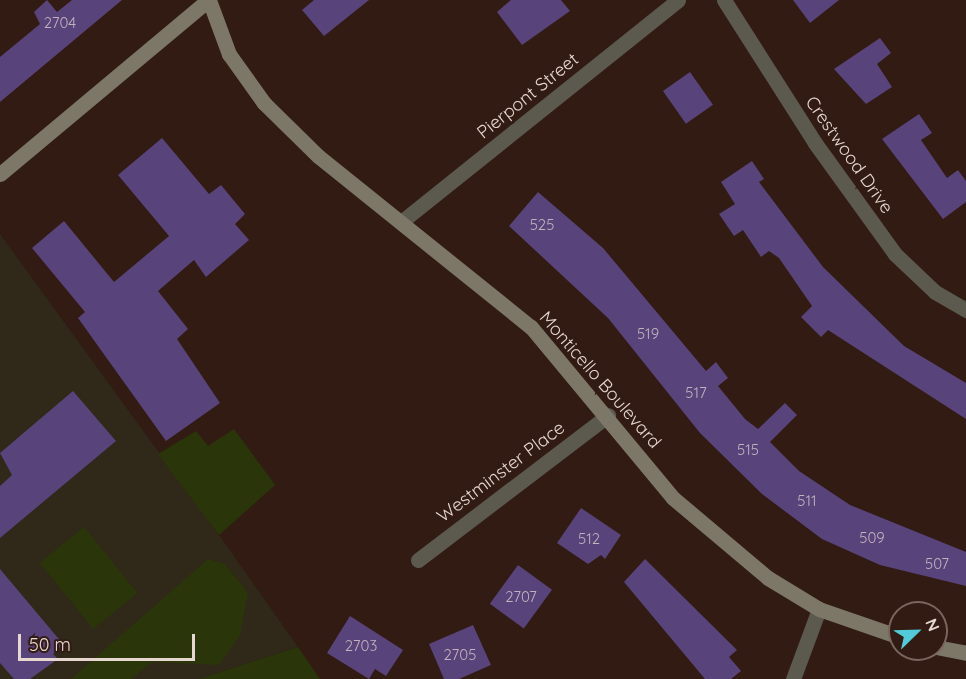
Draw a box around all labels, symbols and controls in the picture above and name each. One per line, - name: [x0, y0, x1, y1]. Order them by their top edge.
- house number: 2704: [44, 14, 76, 32]
- street label: Pierpont Street: [473, 49, 583, 143]
- street label: Crestwood Drive: [801, 92, 897, 218]
- house number: 525: [530, 216, 554, 234]
- street label: Monticello Boulevard: [535, 307, 665, 453]
- house number: 519: [637, 325, 659, 343]
- house number: 517: [685, 384, 707, 402]
- street label: Westminster Place: [433, 417, 569, 527]
- house number: 515: [737, 441, 759, 459]
- house number: 511: [797, 492, 817, 510]
- house number: 509: [859, 529, 885, 547]
- house number: 512: [578, 530, 600, 548]
- house number: 507: [925, 555, 949, 573]
- house number: 2707: [505, 588, 537, 606]
- north arrow: [888, 601, 948, 661]
- text: N: [921, 615, 944, 634]
- scale bar: [21, 622, 198, 660]
- text: 50 m: [29, 633, 71, 656]
- house number: 2703: [345, 637, 377, 655]
- house number: 2705: [444, 646, 476, 664]

